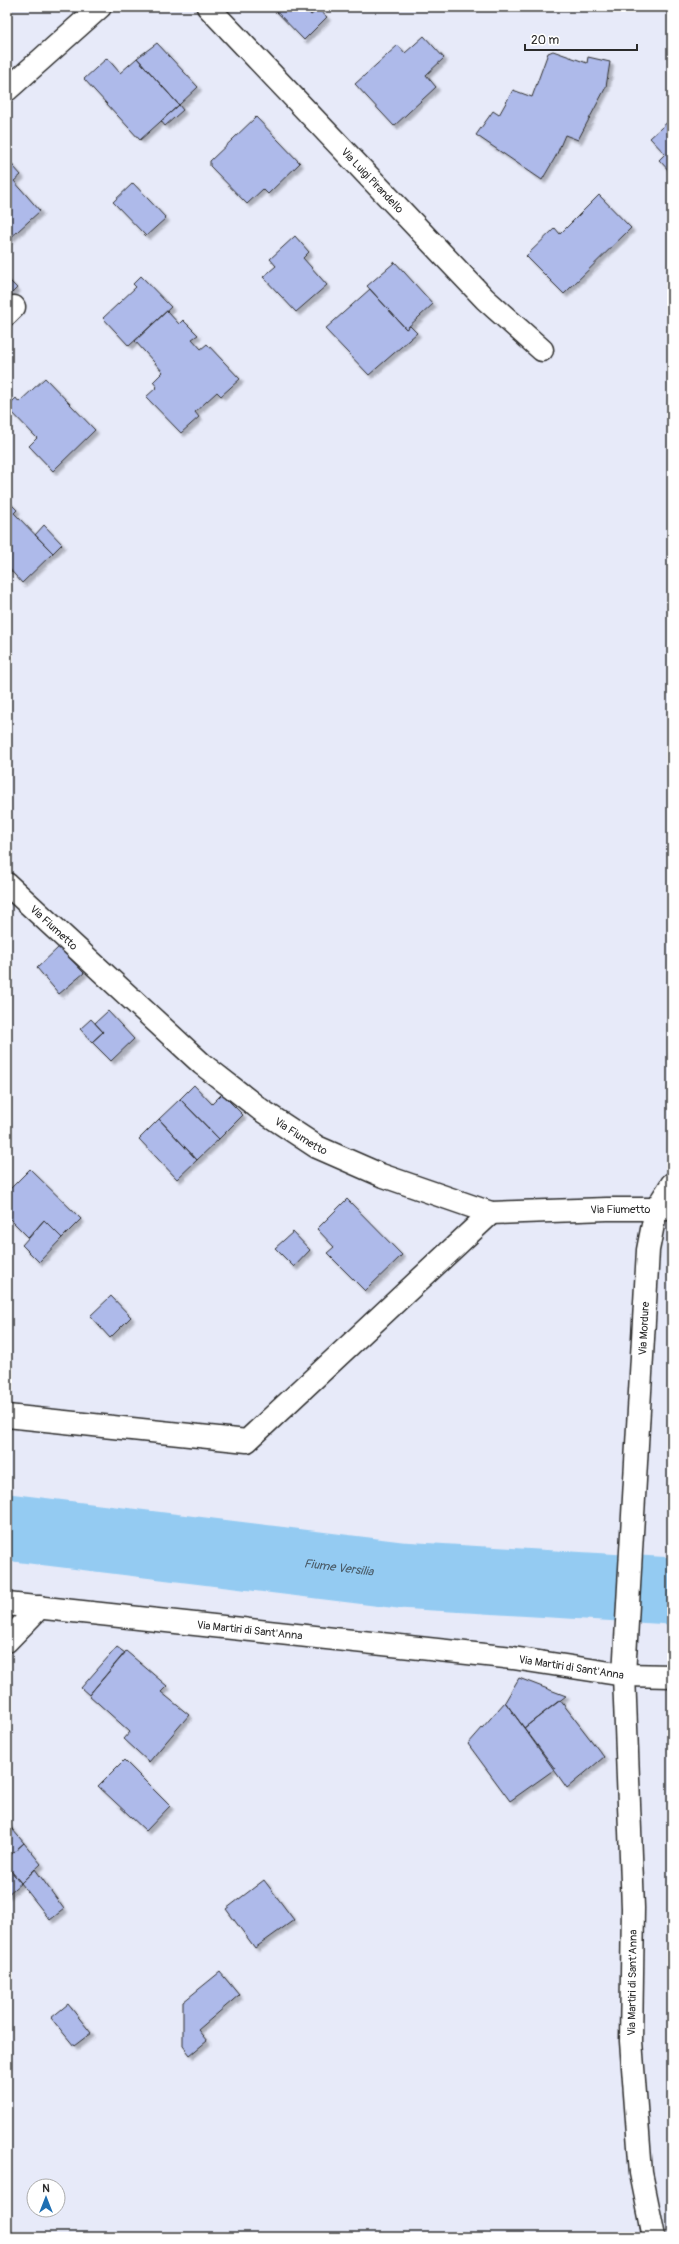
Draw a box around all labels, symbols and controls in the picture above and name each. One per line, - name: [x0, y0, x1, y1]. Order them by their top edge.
- scale bar: [525, 26, 637, 52]
- text: 20 m: [531, 33, 560, 48]
- street label: Via Luigi Pirandello: [339, 145, 406, 216]
- street label: Via Fiumetto: [28, 902, 80, 953]
- street label: Via Fiumetto: [272, 1114, 329, 1157]
- street label: Via Fiumetto: [590, 1203, 650, 1216]
- street label: Via Mordure: [636, 1301, 652, 1356]
- water label: Fiume Versilia: [303, 1556, 375, 1579]
- street label: Via Martiri di Sant'Anna: [196, 1618, 303, 1642]
- street label: Via Martiri di Sant'Anna: [518, 1652, 625, 1681]
- street label: Via Martiri di Sant'Anna: [625, 1929, 639, 2036]
- north arrow: [26, 2178, 66, 2218]
- text: N: [42, 2182, 50, 2195]

